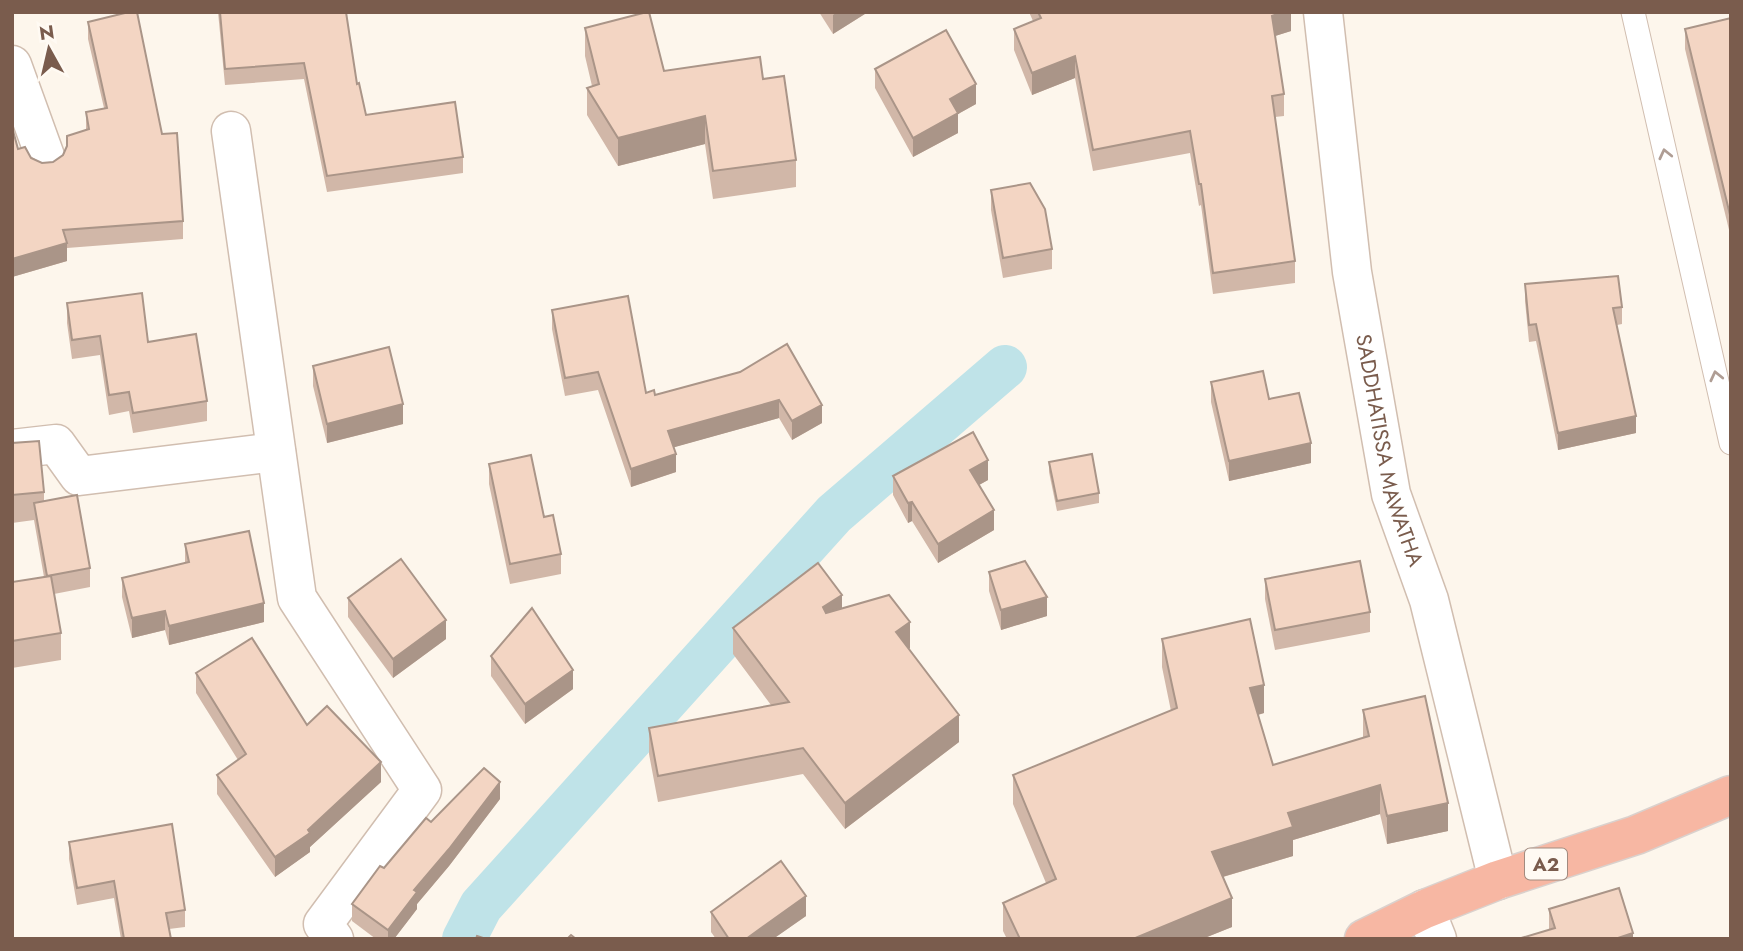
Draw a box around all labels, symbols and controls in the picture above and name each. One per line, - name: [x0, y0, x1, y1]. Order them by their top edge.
- north arrow: [14, 14, 84, 84]
- text: N: [37, 18, 56, 47]
- one-way arrow: [1659, 148, 1673, 160]
- street label: SADDHATISSA MAWATHA: [1348, 332, 1431, 571]
- one-way arrow: [1709, 370, 1724, 382]
- road number: A2: [1525, 848, 1567, 880]

